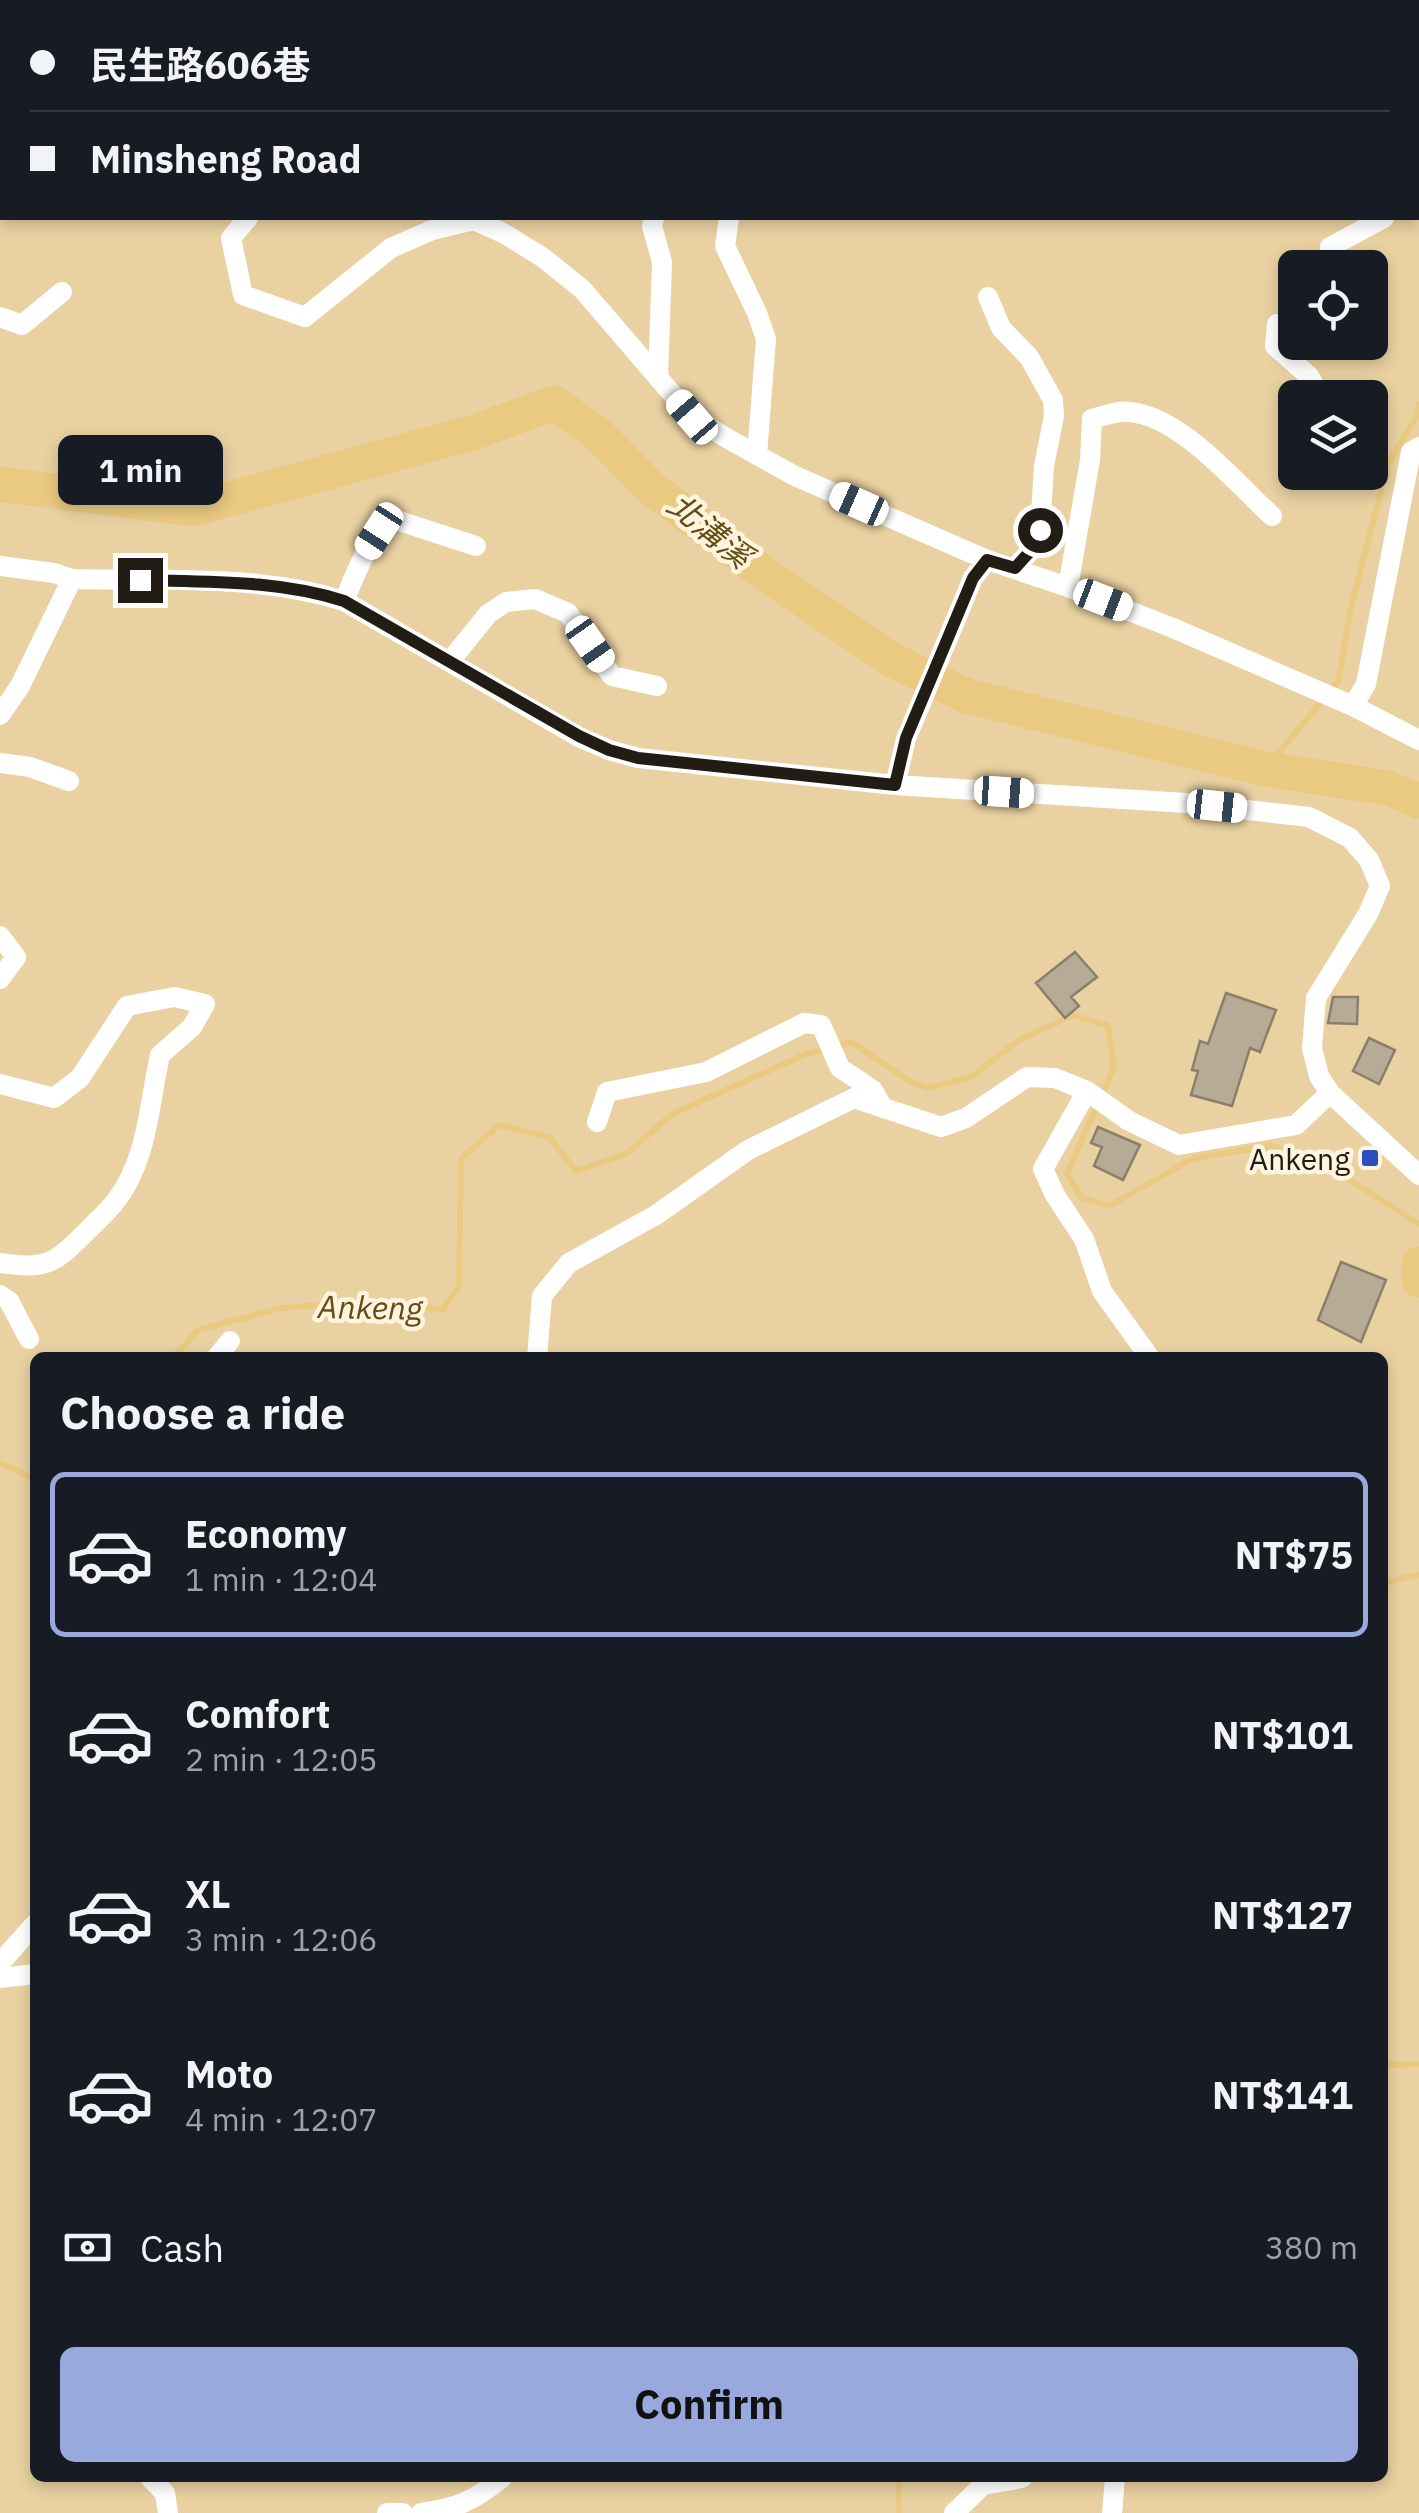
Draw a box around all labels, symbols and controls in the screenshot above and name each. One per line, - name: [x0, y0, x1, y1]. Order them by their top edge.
- text: 民生路606巷: [90, 40, 310, 89]
- text: Minsheng Road: [90, 134, 362, 183]
- map controls: [1278, 250, 1388, 490]
- button: locate: [1278, 250, 1388, 360]
- button: layers: [1278, 380, 1388, 490]
- car: [661, 385, 723, 449]
- callout: 1 min: [58, 435, 222, 505]
- text: 1 min: [99, 449, 182, 491]
- car: [825, 478, 893, 530]
- water label: 北溝溪: [659, 483, 764, 579]
- car: [350, 498, 408, 564]
- route start: [1018, 508, 1063, 553]
- route end: [118, 558, 163, 603]
- car: [1070, 575, 1136, 625]
- car: [561, 611, 619, 677]
- car: [973, 775, 1035, 809]
- car: [1186, 788, 1248, 824]
- place label: Ankeng: [1249, 1139, 1350, 1178]
- marker: Ankeng: [1359, 1147, 1381, 1169]
- water label: Ankeng: [316, 1285, 424, 1329]
- text: Choose a ride: [60, 1383, 345, 1441]
- text: Economy: [185, 1509, 347, 1558]
- icon: car: [65, 1510, 155, 1600]
- text: NT$75: [1235, 1530, 1353, 1579]
- text: 1 min · 12:04: [185, 1558, 378, 1600]
- text: Comfort: [185, 1689, 330, 1738]
- icon: car: [65, 1690, 155, 1780]
- text: NT$101: [1212, 1710, 1353, 1759]
- text: 2 min · 12:05: [185, 1738, 378, 1780]
- text: XL: [185, 1869, 231, 1918]
- icon: car: [65, 1870, 155, 1960]
- text: NT$127: [1212, 1890, 1353, 1939]
- text: 3 min · 12:06: [185, 1918, 378, 1960]
- text: Moto: [185, 2049, 273, 2098]
- icon: car: [65, 2050, 155, 2140]
- text: NT$141: [1212, 2070, 1353, 2119]
- text: 4 min · 12:07: [185, 2098, 378, 2140]
- icon: cash: [60, 2220, 115, 2275]
- text: Cash: [140, 2223, 224, 2272]
- text: 380 m: [1265, 2226, 1358, 2268]
- button: Confirm: [60, 2347, 1358, 2462]

